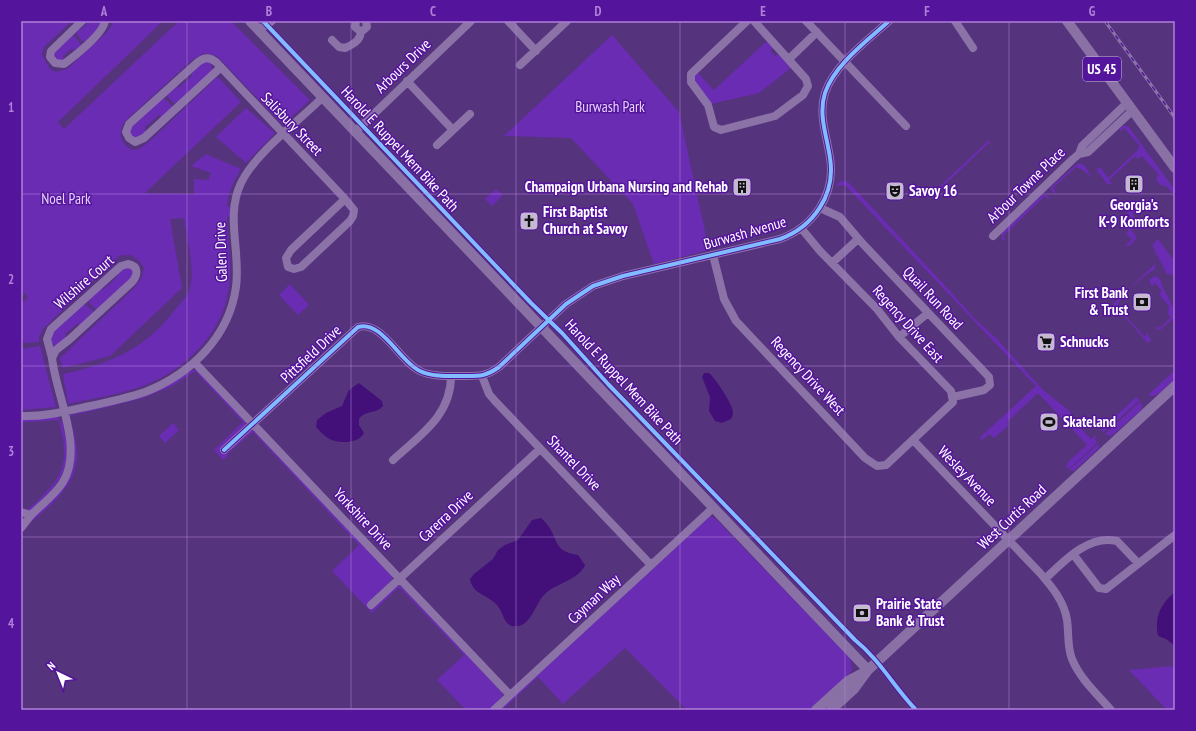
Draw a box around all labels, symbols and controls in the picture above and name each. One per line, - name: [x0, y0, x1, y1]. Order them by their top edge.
- text: A: [100, 3, 108, 20]
- text: B: [266, 3, 272, 20]
- text: C: [430, 3, 436, 20]
- text: D: [595, 3, 602, 20]
- text: E: [760, 3, 766, 20]
- text: F: [924, 3, 930, 20]
- text: G: [1089, 3, 1096, 20]
- street label: Arbours Drive: [371, 34, 435, 97]
- road number: US 45: [1083, 57, 1121, 81]
- street label: Harold E Ruppel Mem Bike Path: [337, 82, 463, 215]
- street label: Salisbury Street: [257, 88, 327, 159]
- park label: Burwash Park: [575, 97, 645, 116]
- text: 1: [8, 99, 14, 116]
- street label: Arbour Towne Place: [983, 143, 1069, 227]
- building icon: Georgia's K-9 Komforts: [1123, 173, 1145, 195]
- building icon: Champaign Urbana Nursing and Rehab: [731, 176, 753, 198]
- place label: Champaign Urbana Nursing and Rehab: [525, 177, 728, 196]
- theatre icon: Savoy 16: [884, 180, 906, 202]
- place label: Savoy 16: [909, 181, 957, 200]
- park label: Noel Park: [41, 189, 91, 208]
- place label: Georgia's K-9 Komforts: [1099, 195, 1169, 231]
- place label: First Baptist Church at Savoy: [543, 202, 629, 238]
- church icon: First Baptist Church at Savoy: [518, 210, 540, 232]
- street label: Burwash Avenue: [701, 212, 788, 253]
- street label: Galen Drive: [210, 222, 231, 282]
- street label: Wilshire Court: [50, 250, 118, 313]
- street label: Quail Run Road: [899, 262, 968, 333]
- text: 2: [8, 271, 14, 288]
- street label: Regency Drive East: [869, 281, 948, 366]
- place label: First Bank & Trust: [1075, 283, 1129, 319]
- bank icon: First Bank & Trust: [1131, 291, 1153, 313]
- street label: Harold E Ruppel Mem Bike Path: [561, 315, 687, 448]
- street label: Pittsfield Drive: [276, 321, 345, 387]
- supermarket icon: Schnucks: [1035, 331, 1057, 353]
- street label: Regency Drive West: [767, 332, 850, 419]
- place label: Schnucks: [1060, 332, 1109, 351]
- sports icon: Skateland: [1038, 411, 1060, 433]
- place label: Skateland: [1063, 412, 1116, 431]
- street label: Shantel Drive: [543, 431, 605, 494]
- street label: Wesley Avenue: [934, 442, 1001, 510]
- text: 3: [8, 443, 14, 460]
- street label: West Curtis Road: [973, 480, 1050, 553]
- street label: Yorkshire Drive: [330, 484, 397, 554]
- street label: Carerra Drive: [414, 486, 477, 546]
- street label: Cayman Way: [563, 569, 624, 628]
- place label: Prairie State Bank & Trust: [876, 594, 945, 630]
- bank icon: Prairie State Bank & Trust: [851, 602, 873, 624]
- text: 4: [8, 615, 15, 632]
- north arrow: [38, 653, 78, 693]
- text: N: [44, 659, 58, 673]

